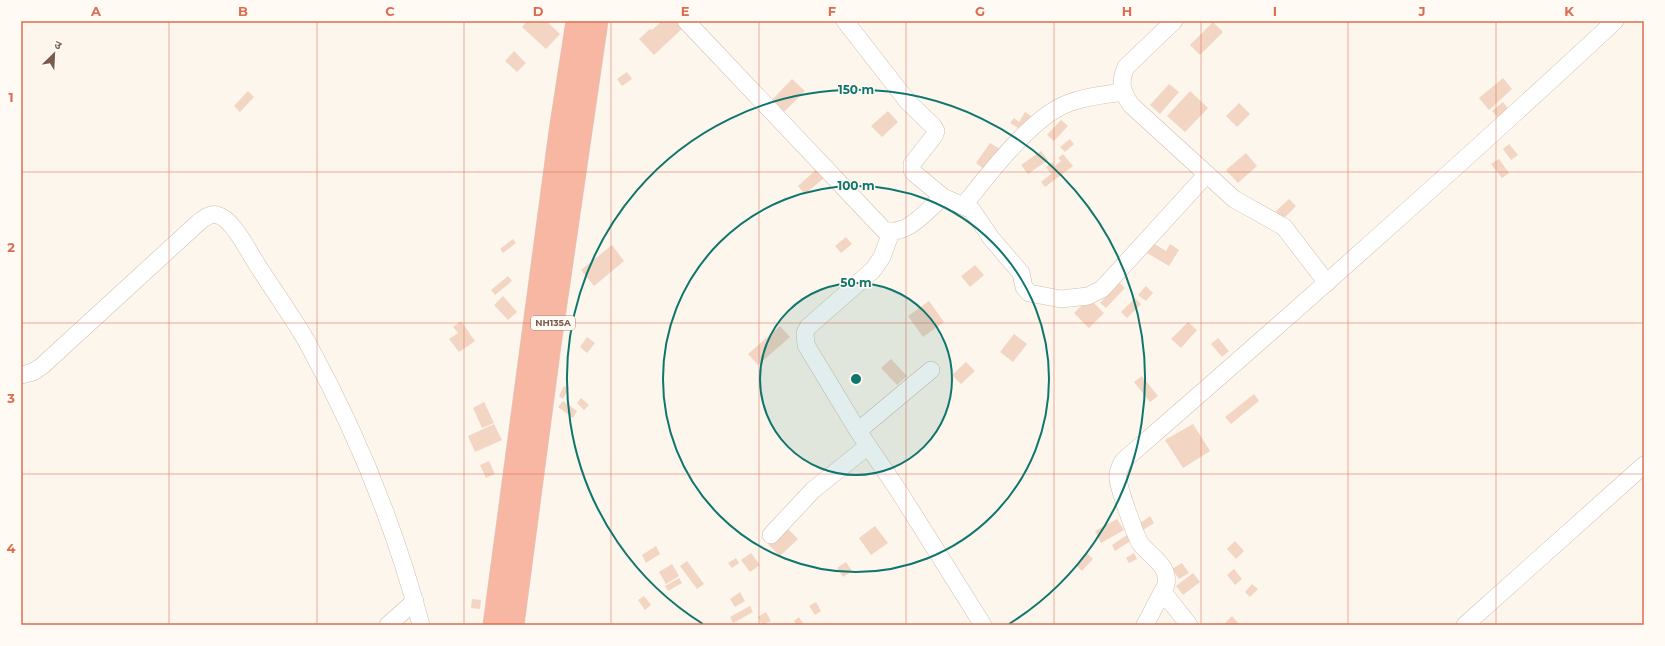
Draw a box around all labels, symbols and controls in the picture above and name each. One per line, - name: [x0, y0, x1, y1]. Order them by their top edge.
- text: A: [90, 3, 102, 19]
- text: B: [238, 3, 248, 19]
- text: C: [385, 3, 395, 19]
- text: D: [533, 3, 544, 19]
- text: E: [681, 3, 690, 19]
- text: F: [828, 3, 836, 19]
- text: G: [975, 3, 985, 19]
- text: H: [1122, 3, 1132, 19]
- text: I: [1273, 3, 1277, 19]
- text: J: [1417, 3, 1426, 19]
- text: K: [1564, 3, 1574, 19]
- north arrow: [34, 34, 74, 74]
- text: उ: [52, 37, 64, 53]
- text: 150 m: [838, 82, 874, 97]
- text: 1: [8, 89, 14, 105]
- text: 100 m: [838, 178, 874, 193]
- text: 2: [7, 239, 15, 255]
- text: 50 m: [840, 275, 872, 290]
- road number: NH135A: [531, 316, 575, 330]
- centre of rings: [849, 372, 863, 386]
- text: 3: [6, 390, 15, 406]
- text: 4: [7, 540, 16, 556]

